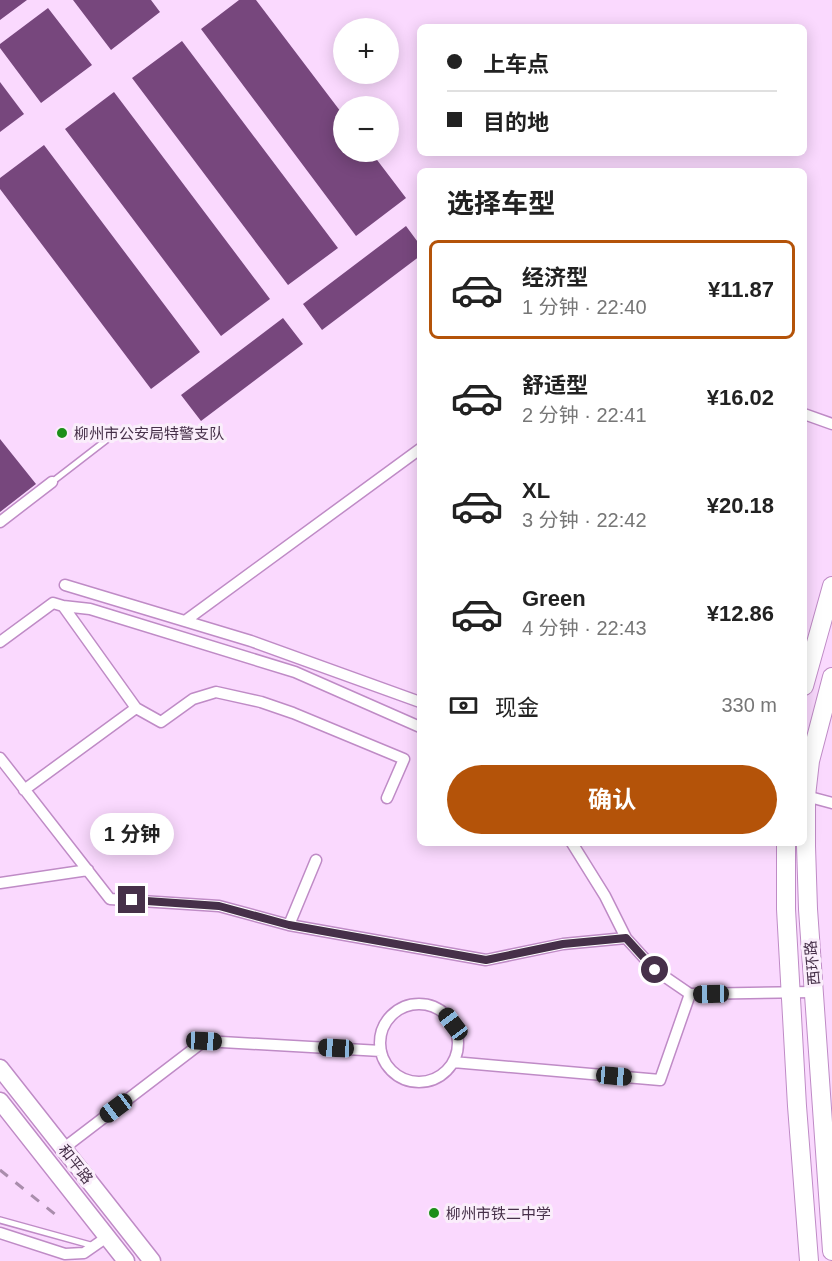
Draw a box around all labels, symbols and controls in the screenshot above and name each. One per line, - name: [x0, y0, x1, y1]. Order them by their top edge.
- map controls: [333, 18, 399, 162]
- button: +: [333, 18, 399, 84]
- text: 上车点: [483, 52, 549, 77]
- button: −: [333, 96, 399, 162]
- text: 目的地: [483, 110, 549, 135]
- text: 选择车型: [447, 189, 555, 219]
- icon: car: [450, 263, 504, 317]
- text: 经济型: [522, 265, 588, 290]
- text: ¥11.87: [708, 277, 774, 302]
- text: 1 分钟 · 22:40: [522, 296, 647, 318]
- icon: car: [450, 371, 504, 425]
- text: 舒适型: [522, 373, 588, 398]
- text: ¥16.02: [707, 385, 774, 410]
- text: 2 分钟 · 22:41: [522, 404, 647, 426]
- place label: 柳州市公安局特警支队: [74, 425, 224, 442]
- marker: 柳州市公安局特警支队: [55, 426, 69, 440]
- text: XL: [522, 478, 550, 503]
- icon: car: [450, 479, 504, 533]
- text: ¥20.18: [707, 493, 774, 518]
- text: 3 分钟 · 22:42: [522, 509, 647, 531]
- text: Green: [522, 586, 586, 611]
- icon: car: [450, 587, 504, 641]
- text: ¥12.86: [707, 601, 774, 626]
- text: 4 分钟 · 22:43: [522, 617, 647, 639]
- icon: cash: [447, 689, 480, 722]
- text: 330 m: [721, 694, 777, 716]
- text: 现金: [495, 695, 539, 720]
- button: 确认: [447, 765, 777, 834]
- callout: 1 分钟: [90, 813, 174, 855]
- text: 1 分钟: [104, 823, 160, 845]
- route end: [118, 886, 145, 913]
- street label: 西环路: [802, 940, 822, 986]
- route start: [641, 956, 668, 983]
- car: [693, 985, 729, 1003]
- car: [435, 1004, 471, 1044]
- car: [186, 1031, 222, 1051]
- car: [318, 1038, 354, 1058]
- car: [595, 1065, 633, 1087]
- car: [96, 1090, 136, 1126]
- street label: 和平路: [55, 1141, 97, 1187]
- place label: 柳州市铁二中学: [446, 1205, 551, 1222]
- marker: 柳州市铁二中学: [427, 1206, 441, 1220]

